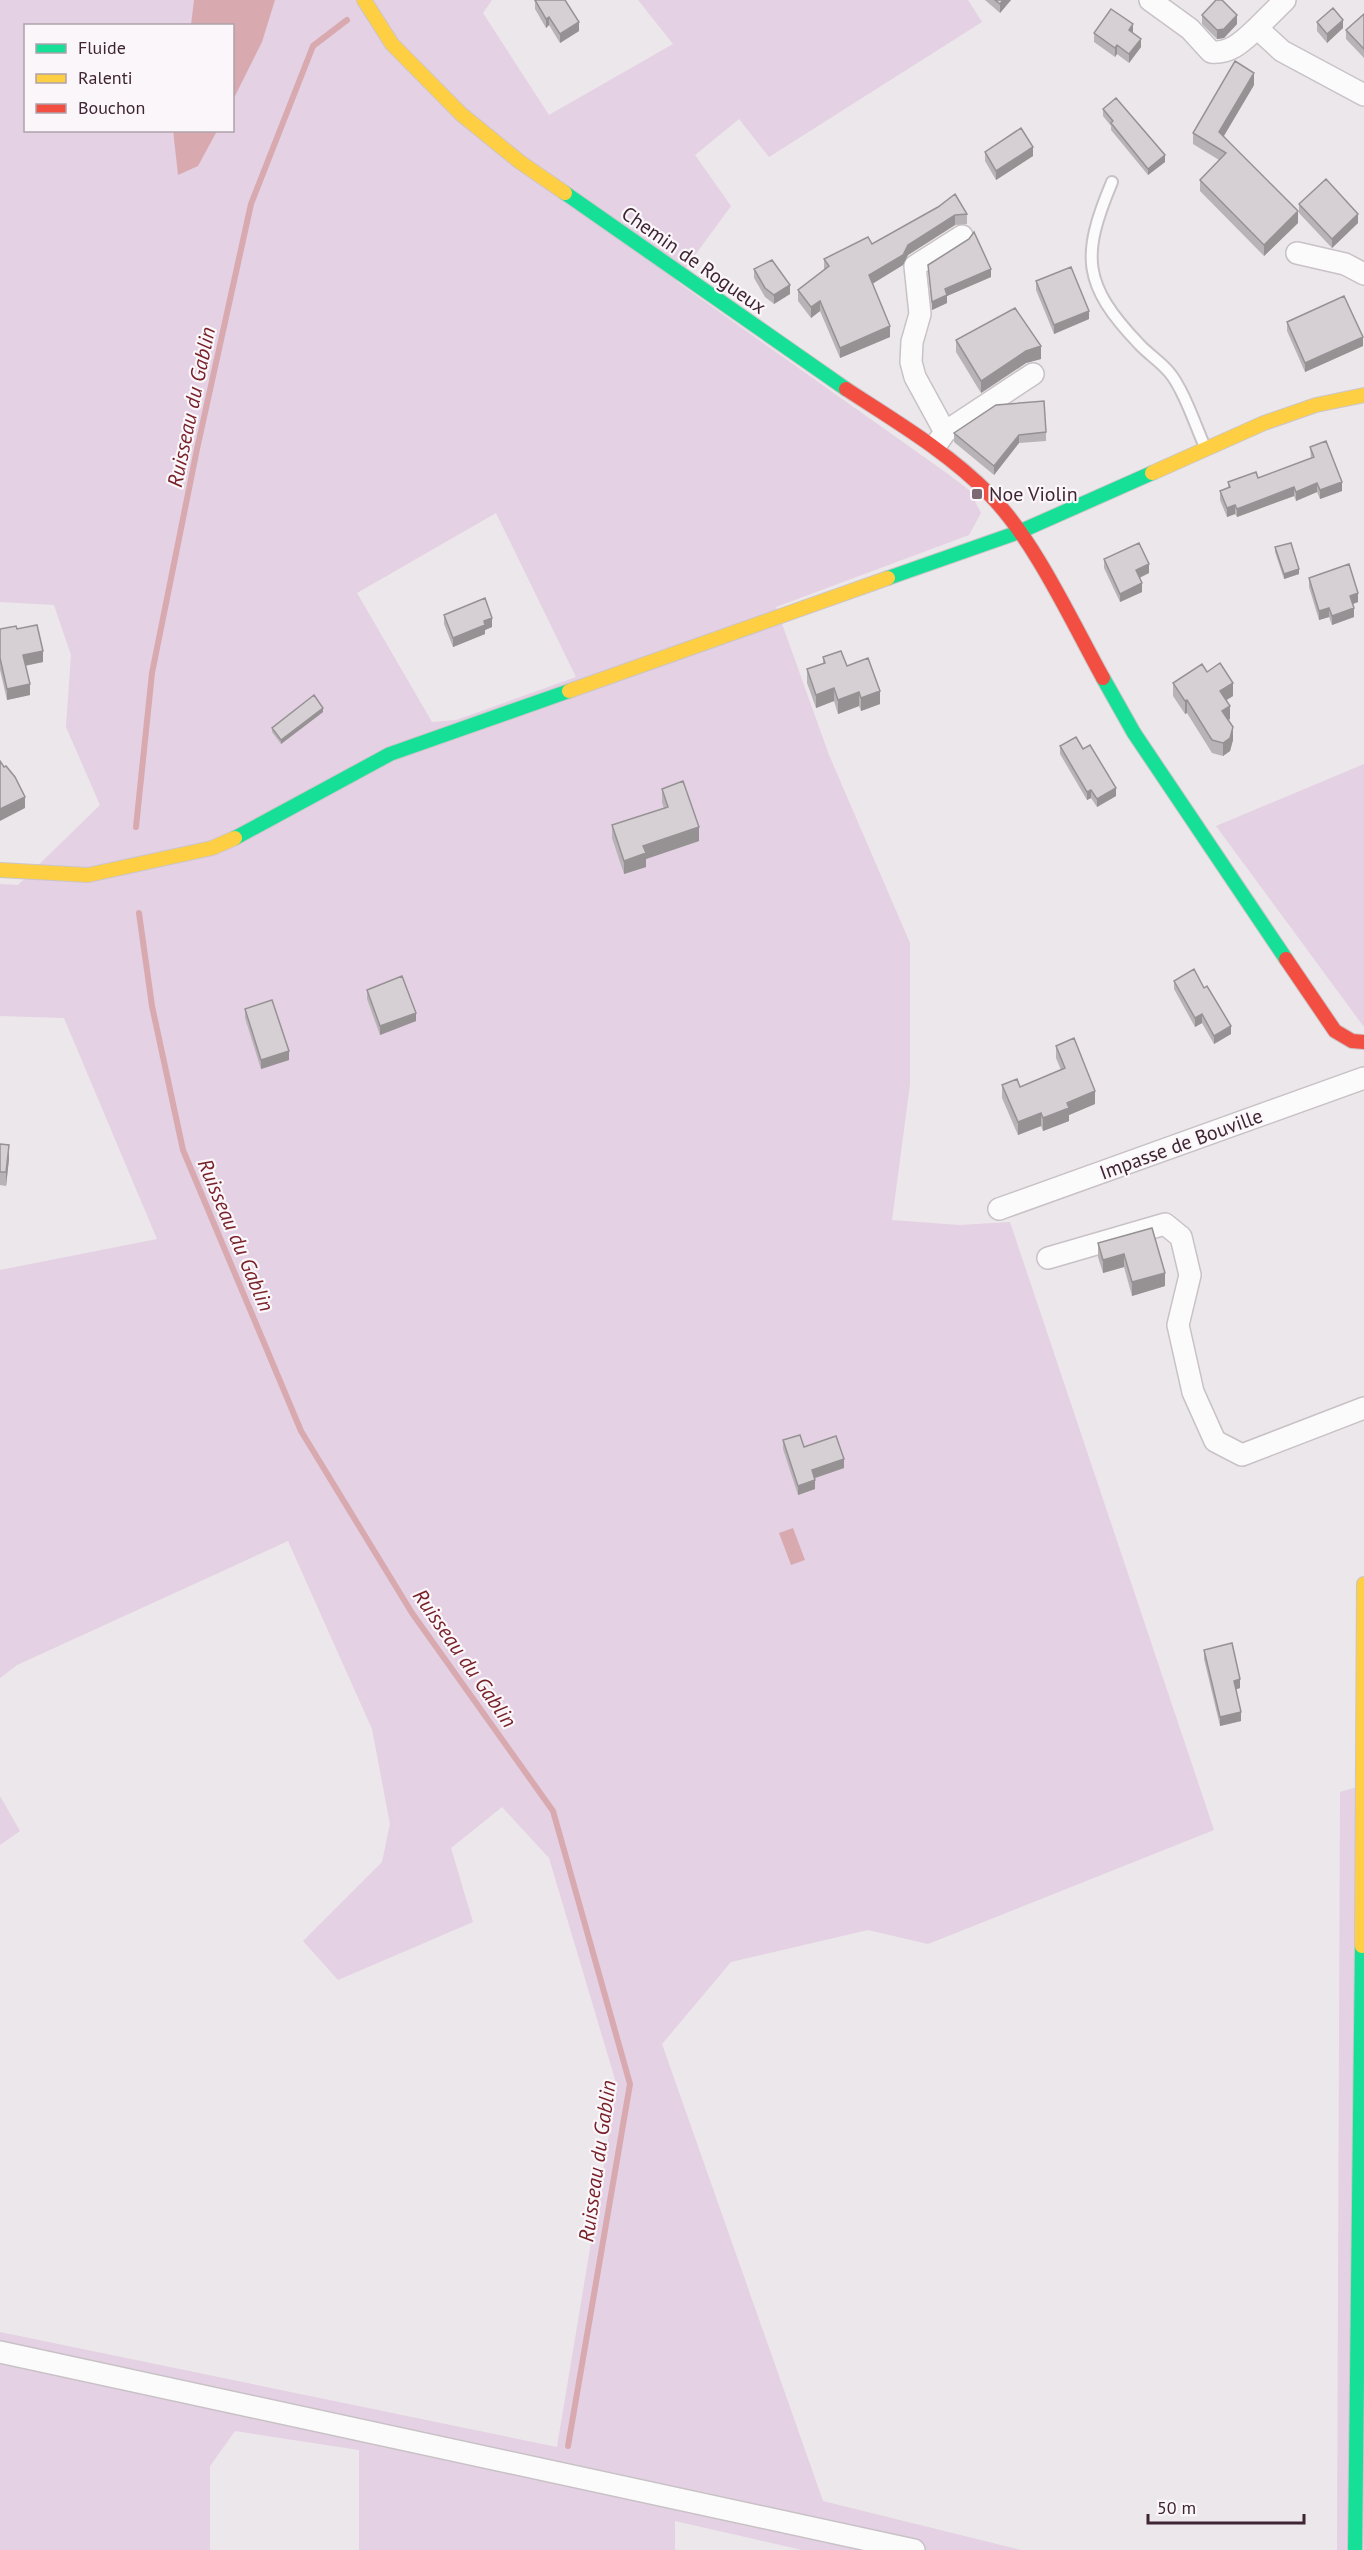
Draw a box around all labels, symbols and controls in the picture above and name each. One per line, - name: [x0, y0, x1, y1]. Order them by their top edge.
- legend: [24, 24, 234, 132]
- text: Fluide: [78, 36, 126, 59]
- text: Ralenti: [78, 66, 133, 89]
- text: Bouchon: [78, 96, 145, 119]
- street label: Chemin de Rogueux: [616, 200, 772, 320]
- water label: Ruisseau du Gablin: [161, 324, 221, 490]
- place label: Noe Violin: [989, 481, 1078, 507]
- marker: Noe Violin: [970, 487, 984, 501]
- street label: Impasse de Bouville: [1096, 1102, 1266, 1186]
- water label: Ruisseau du Gablin: [192, 1155, 280, 1315]
- water label: Ruisseau du Gablin: [407, 1583, 523, 1733]
- water label: Ruisseau du Gablin: [572, 2078, 622, 2244]
- scale bar: [1148, 2487, 1304, 2525]
- text: 50 m: [1157, 2496, 1196, 2519]

